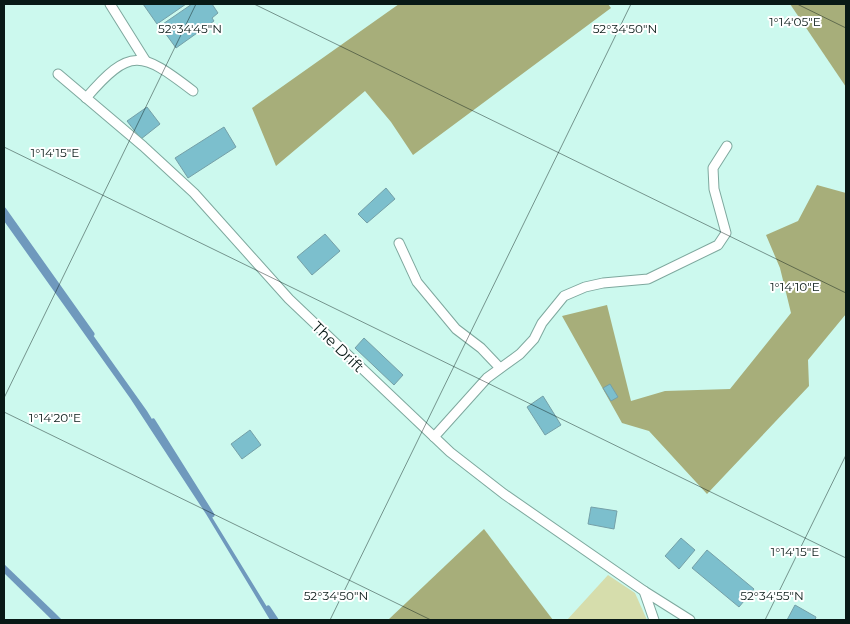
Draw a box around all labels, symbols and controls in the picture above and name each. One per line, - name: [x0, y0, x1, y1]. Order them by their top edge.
- text: 1°14'05"E: [769, 14, 821, 29]
- text: 52°34'45"N: [158, 21, 222, 36]
- text: 52°34'50"N: [593, 21, 657, 36]
- text: 1°14'15"E: [31, 145, 79, 160]
- text: 1°14'10"E: [770, 279, 820, 294]
- street label: The Drift: [308, 317, 368, 376]
- text: 1°14'20"E: [29, 410, 81, 425]
- text: 1°14'15"E: [771, 544, 819, 559]
- text: 52°34'50"N: [304, 588, 368, 603]
- text: 52°34'55"N: [740, 588, 804, 603]

